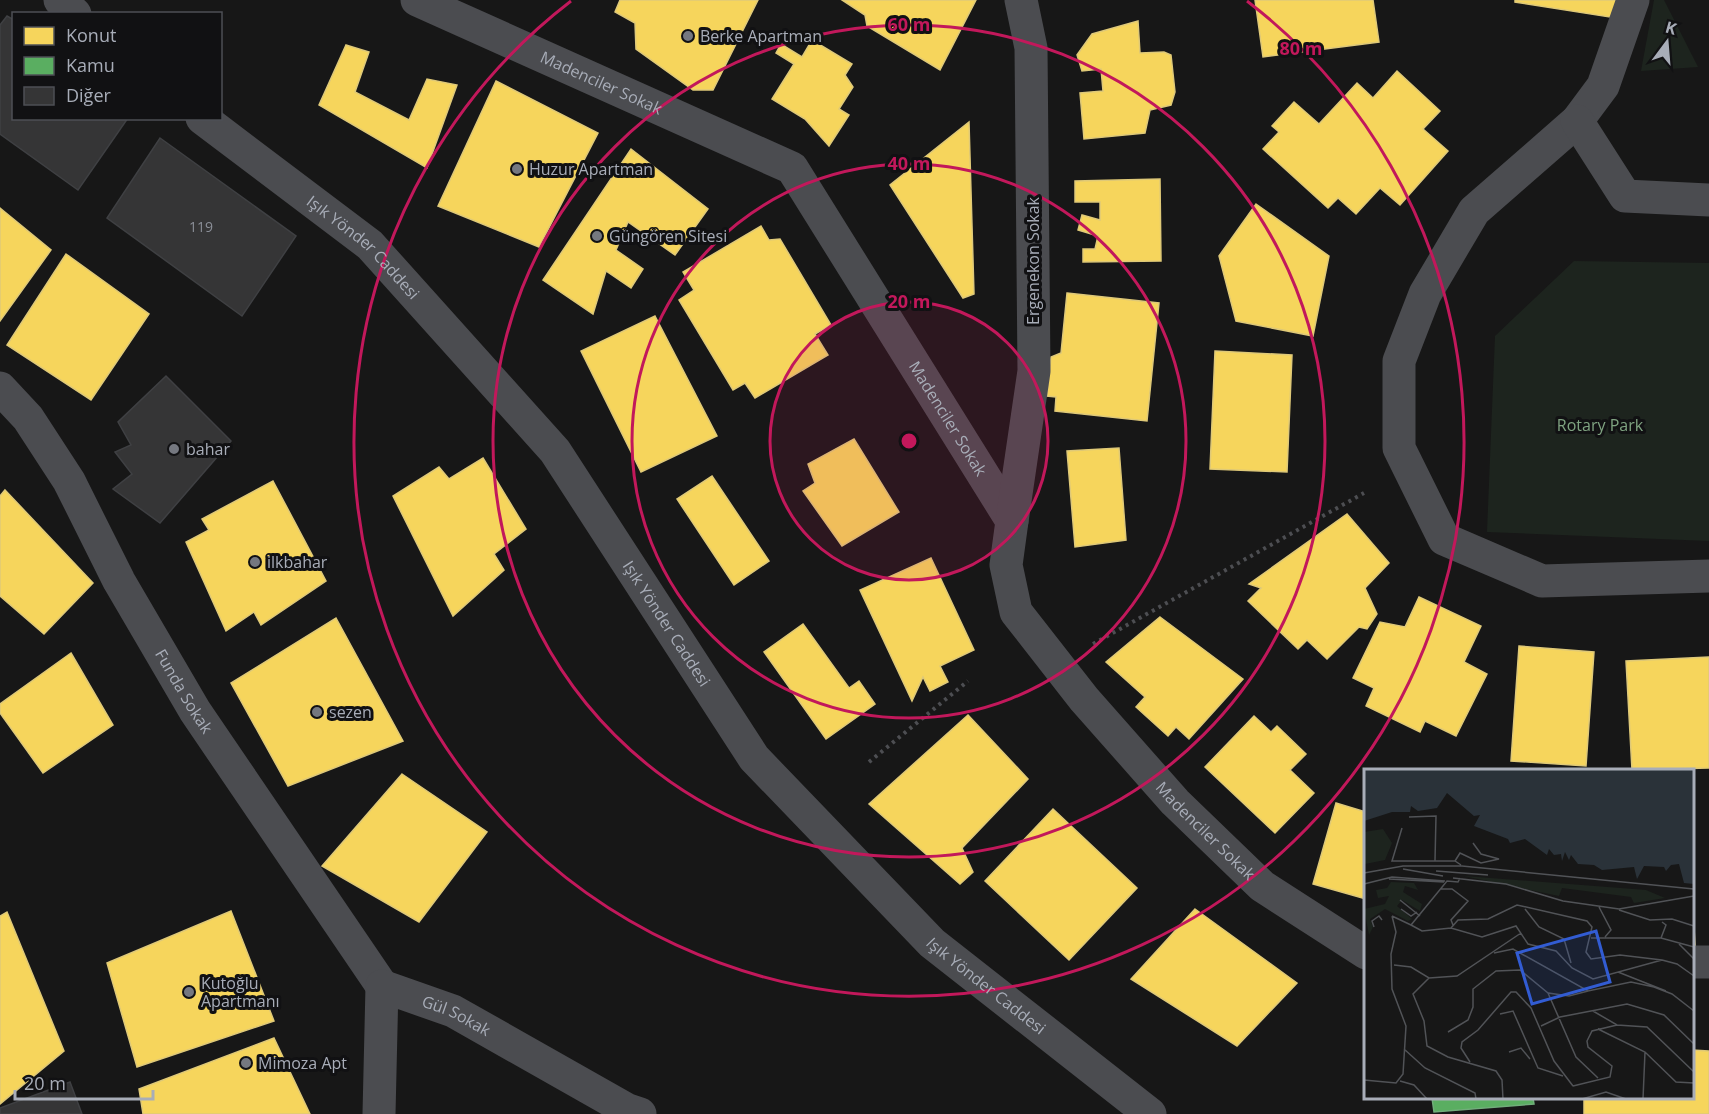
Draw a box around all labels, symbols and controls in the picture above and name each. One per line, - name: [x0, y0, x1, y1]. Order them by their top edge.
- legend: [12, 12, 222, 120]
- text: 60 m: [888, 12, 930, 36]
- north arrow: [1637, 12, 1697, 72]
- text: K: [1663, 16, 1680, 40]
- text: Konut: [66, 23, 116, 47]
- place label: Berke Apartman: [700, 25, 822, 47]
- marker: Berke Apartman: [681, 29, 695, 43]
- text: 80 m: [1280, 36, 1322, 60]
- street label: Madenciler Sokak: [537, 46, 666, 120]
- text: Kamu: [66, 53, 115, 77]
- text: Diğer: [66, 83, 111, 107]
- text: 40 m: [888, 151, 930, 175]
- place label: Huzur Apartman: [529, 158, 653, 180]
- marker: Huzur Apartman: [510, 162, 524, 176]
- street label: Işık Yönder Caddesi: [302, 190, 424, 304]
- street label: Ergenekon Sokak: [1022, 196, 1044, 325]
- house number: 119: [189, 217, 213, 236]
- place label: Güngören Sitesi: [609, 225, 727, 247]
- marker: Güngören Sitesi: [590, 229, 604, 243]
- text: 20 m: [888, 289, 930, 313]
- street label: Madenciler Sokak: [904, 357, 992, 481]
- park label: Rotary Park: [1557, 414, 1644, 436]
- centre of rings: [899, 431, 919, 451]
- place label: bahar: [186, 438, 230, 460]
- marker: bahar: [167, 442, 181, 456]
- place label: ilkbahar: [267, 551, 328, 573]
- marker: ilkbahar: [248, 555, 262, 569]
- street label: Işık Yönder Caddesi: [618, 556, 716, 691]
- street label: Funda Sokak: [150, 645, 218, 738]
- place label: sezen: [329, 701, 372, 723]
- marker: sezen: [310, 705, 324, 719]
- inset map: [1364, 769, 1694, 1099]
- street label: Madenciler Sokak: [1151, 777, 1260, 885]
- street label: Işık Yönder Caddesi: [921, 933, 1050, 1039]
- place label: Kutoğlu Apartmanı: [201, 972, 280, 1012]
- marker: Kutoğlu Apartmanı: [182, 985, 196, 999]
- street label: Gül Sokak: [419, 990, 495, 1041]
- place label: Mimoza Apt: [258, 1052, 347, 1074]
- marker: Mimoza Apt: [239, 1056, 253, 1070]
- scale bar: [15, 1063, 153, 1101]
- text: 20 m: [24, 1071, 66, 1095]

